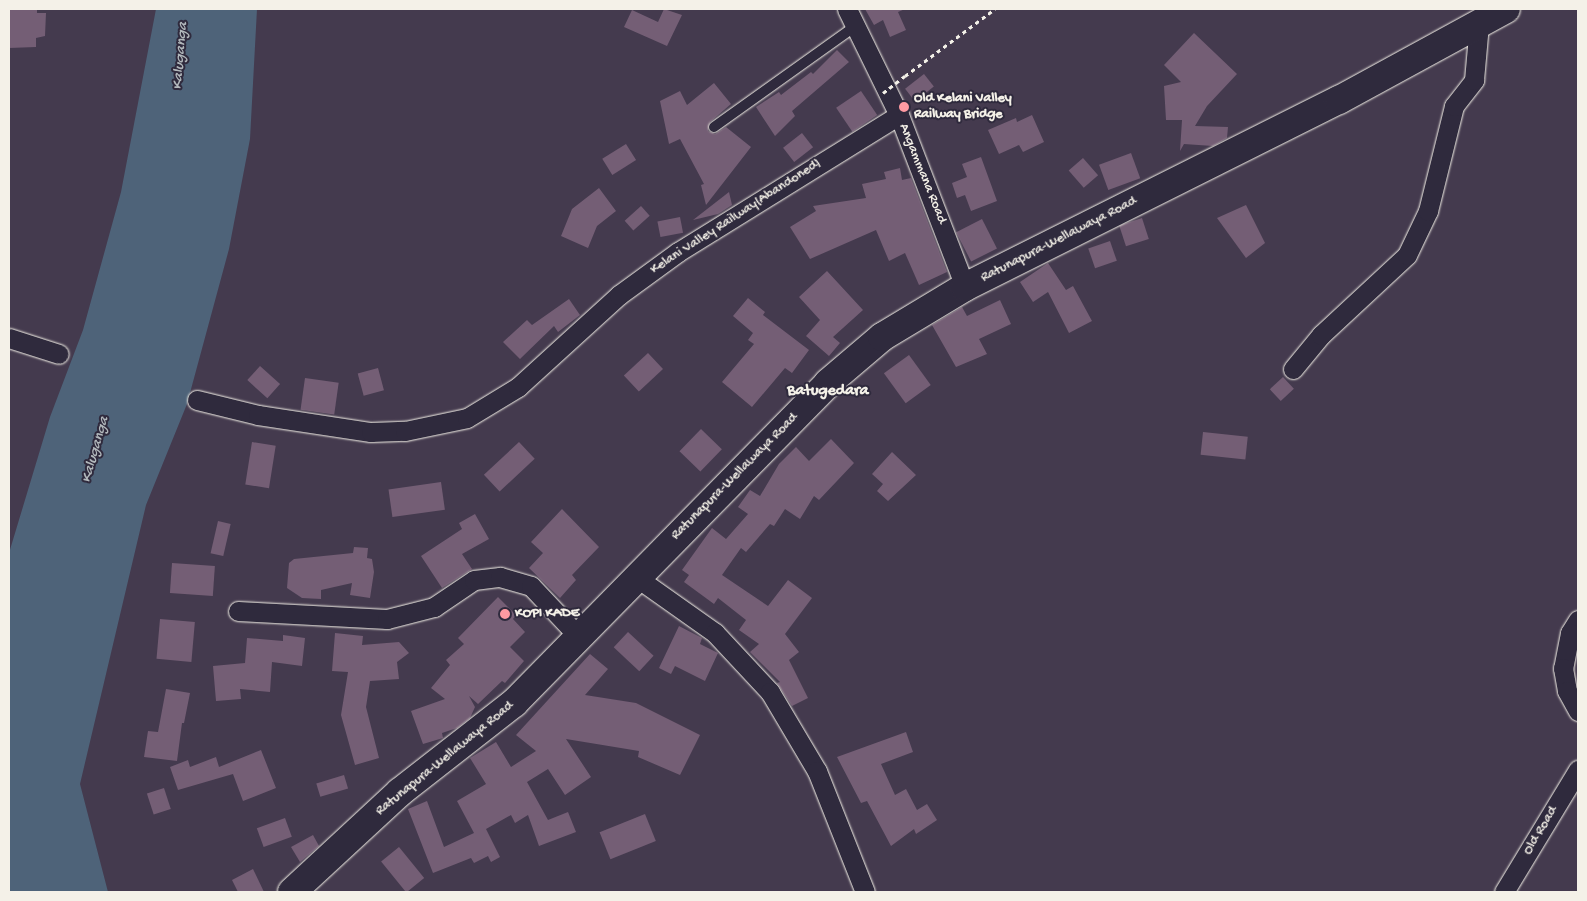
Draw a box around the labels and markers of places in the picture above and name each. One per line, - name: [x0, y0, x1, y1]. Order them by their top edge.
- place label: Old Kelani Valley Railway Bridge: [914, 91, 1012, 124]
- marker: Old Kelani Valley Railway Bridge: [898, 101, 910, 113]
- place label: KOPI KADE: [515, 606, 579, 622]
- marker: KOPI KADE: [499, 608, 511, 620]

